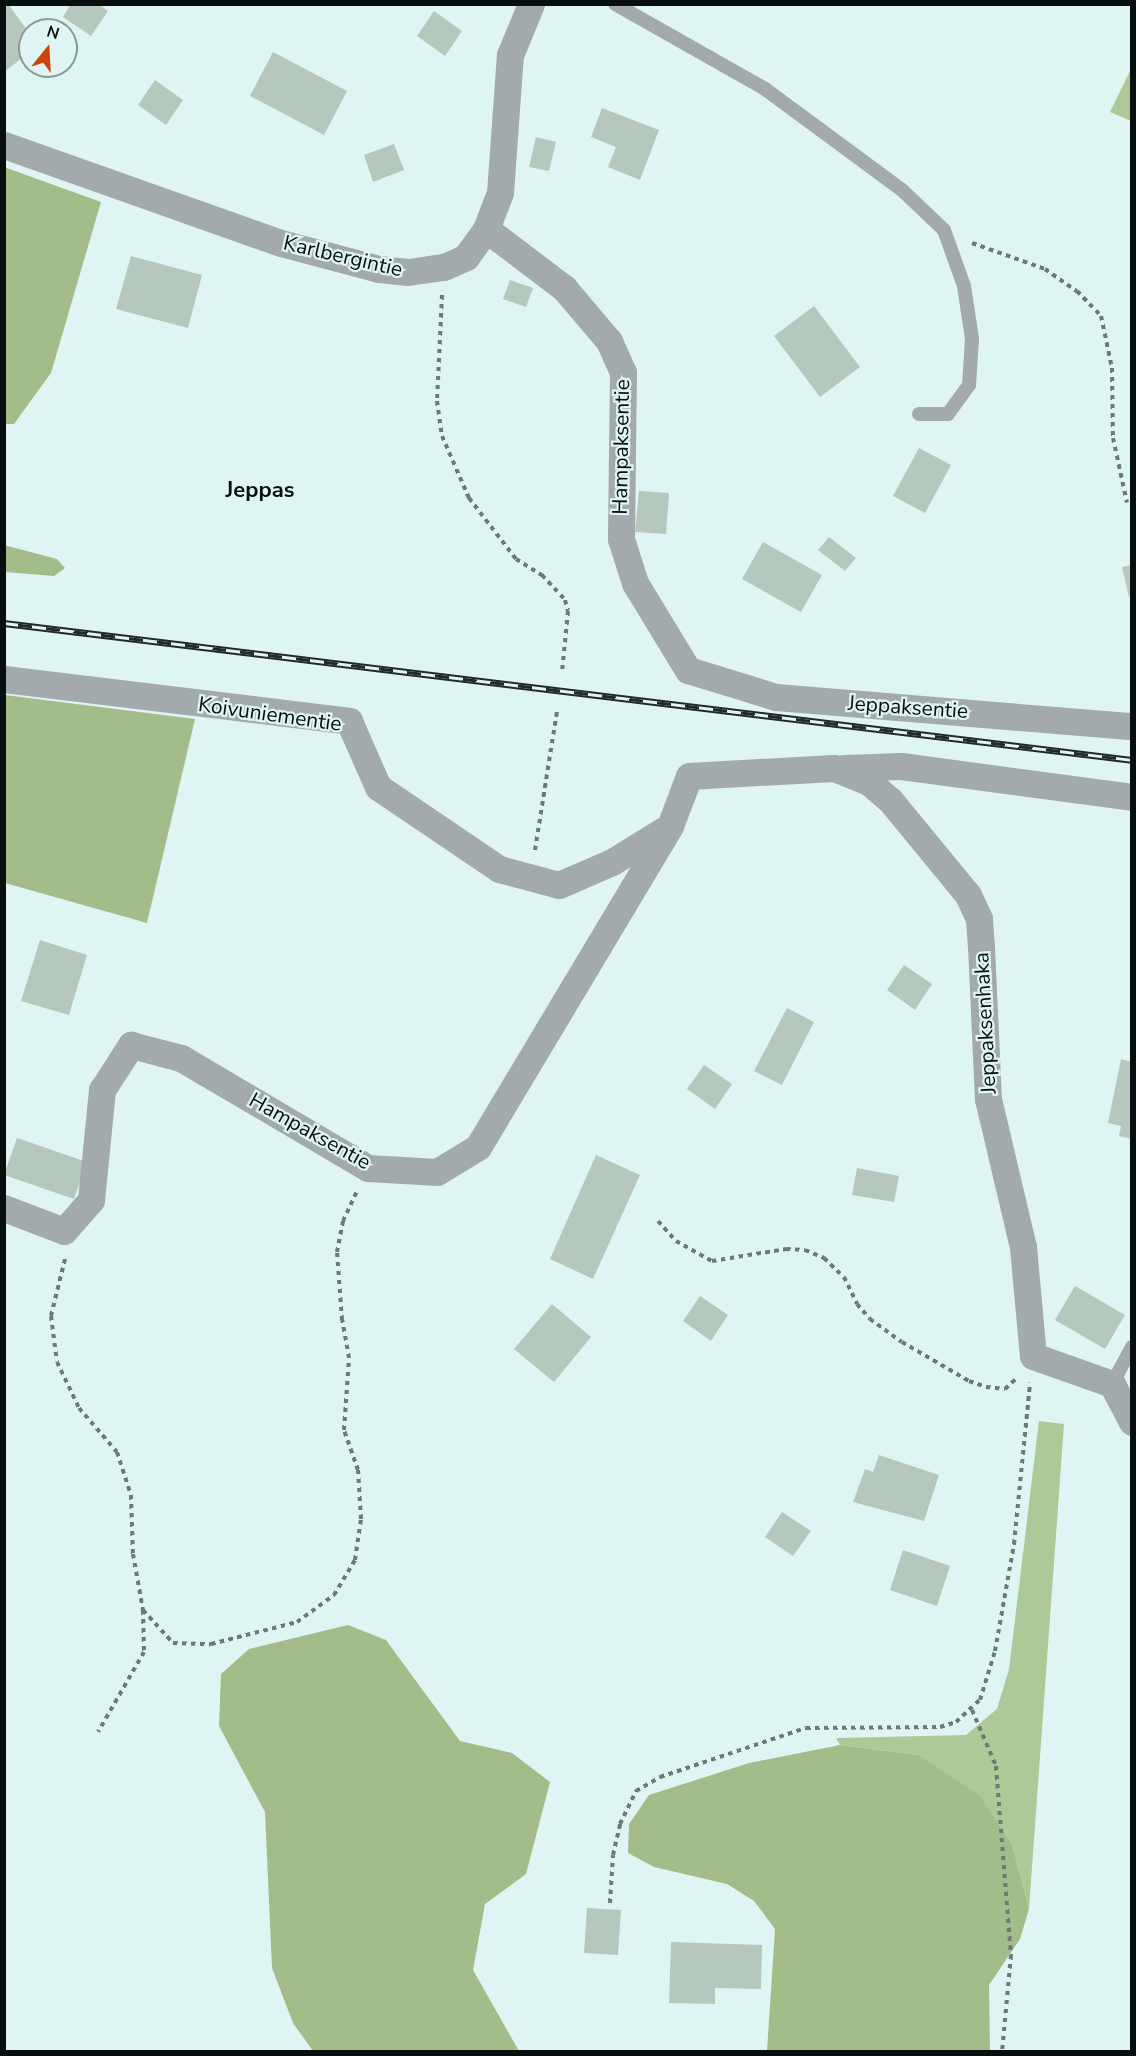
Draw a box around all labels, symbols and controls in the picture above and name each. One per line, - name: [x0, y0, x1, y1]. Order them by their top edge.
- north arrow: [18, 18, 78, 78]
- text: N: [44, 20, 62, 45]
- street label: Karlbergintie: [281, 230, 405, 282]
- street label: Hampaksentie: [607, 379, 635, 515]
- district label: Jeppas: [226, 478, 294, 504]
- street label: Jeppaksentie: [847, 690, 969, 724]
- street label: Koivuniementie: [197, 691, 343, 737]
- street label: Jeppaksenhaka: [969, 952, 1001, 1094]
- street label: Hampaksentie: [245, 1087, 375, 1175]

